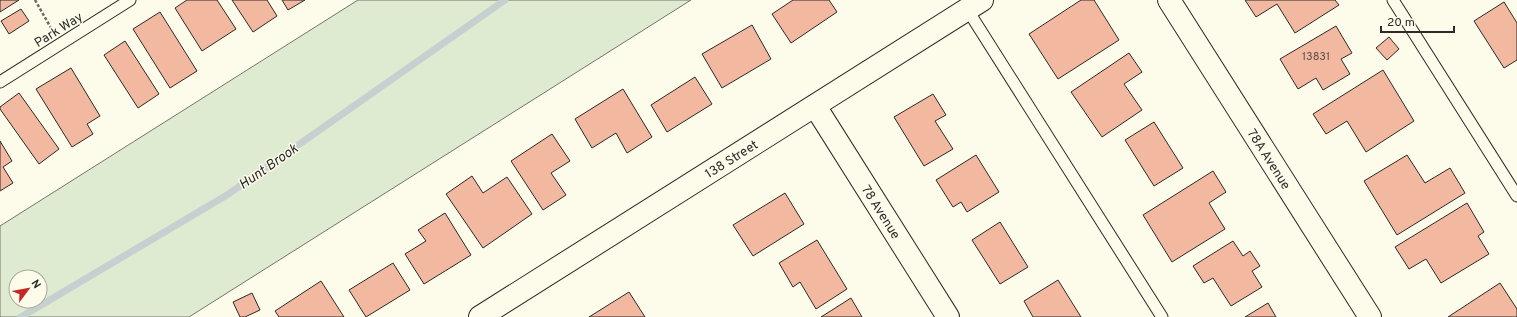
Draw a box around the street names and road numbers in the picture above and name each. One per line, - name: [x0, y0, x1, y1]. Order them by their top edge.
- street label: Park Way: [32, 10, 86, 52]
- street label: 78A Avenue: [1243, 127, 1293, 193]
- street label: 138 Street: [703, 137, 762, 183]
- street label: 78 Avenue: [857, 183, 903, 243]

